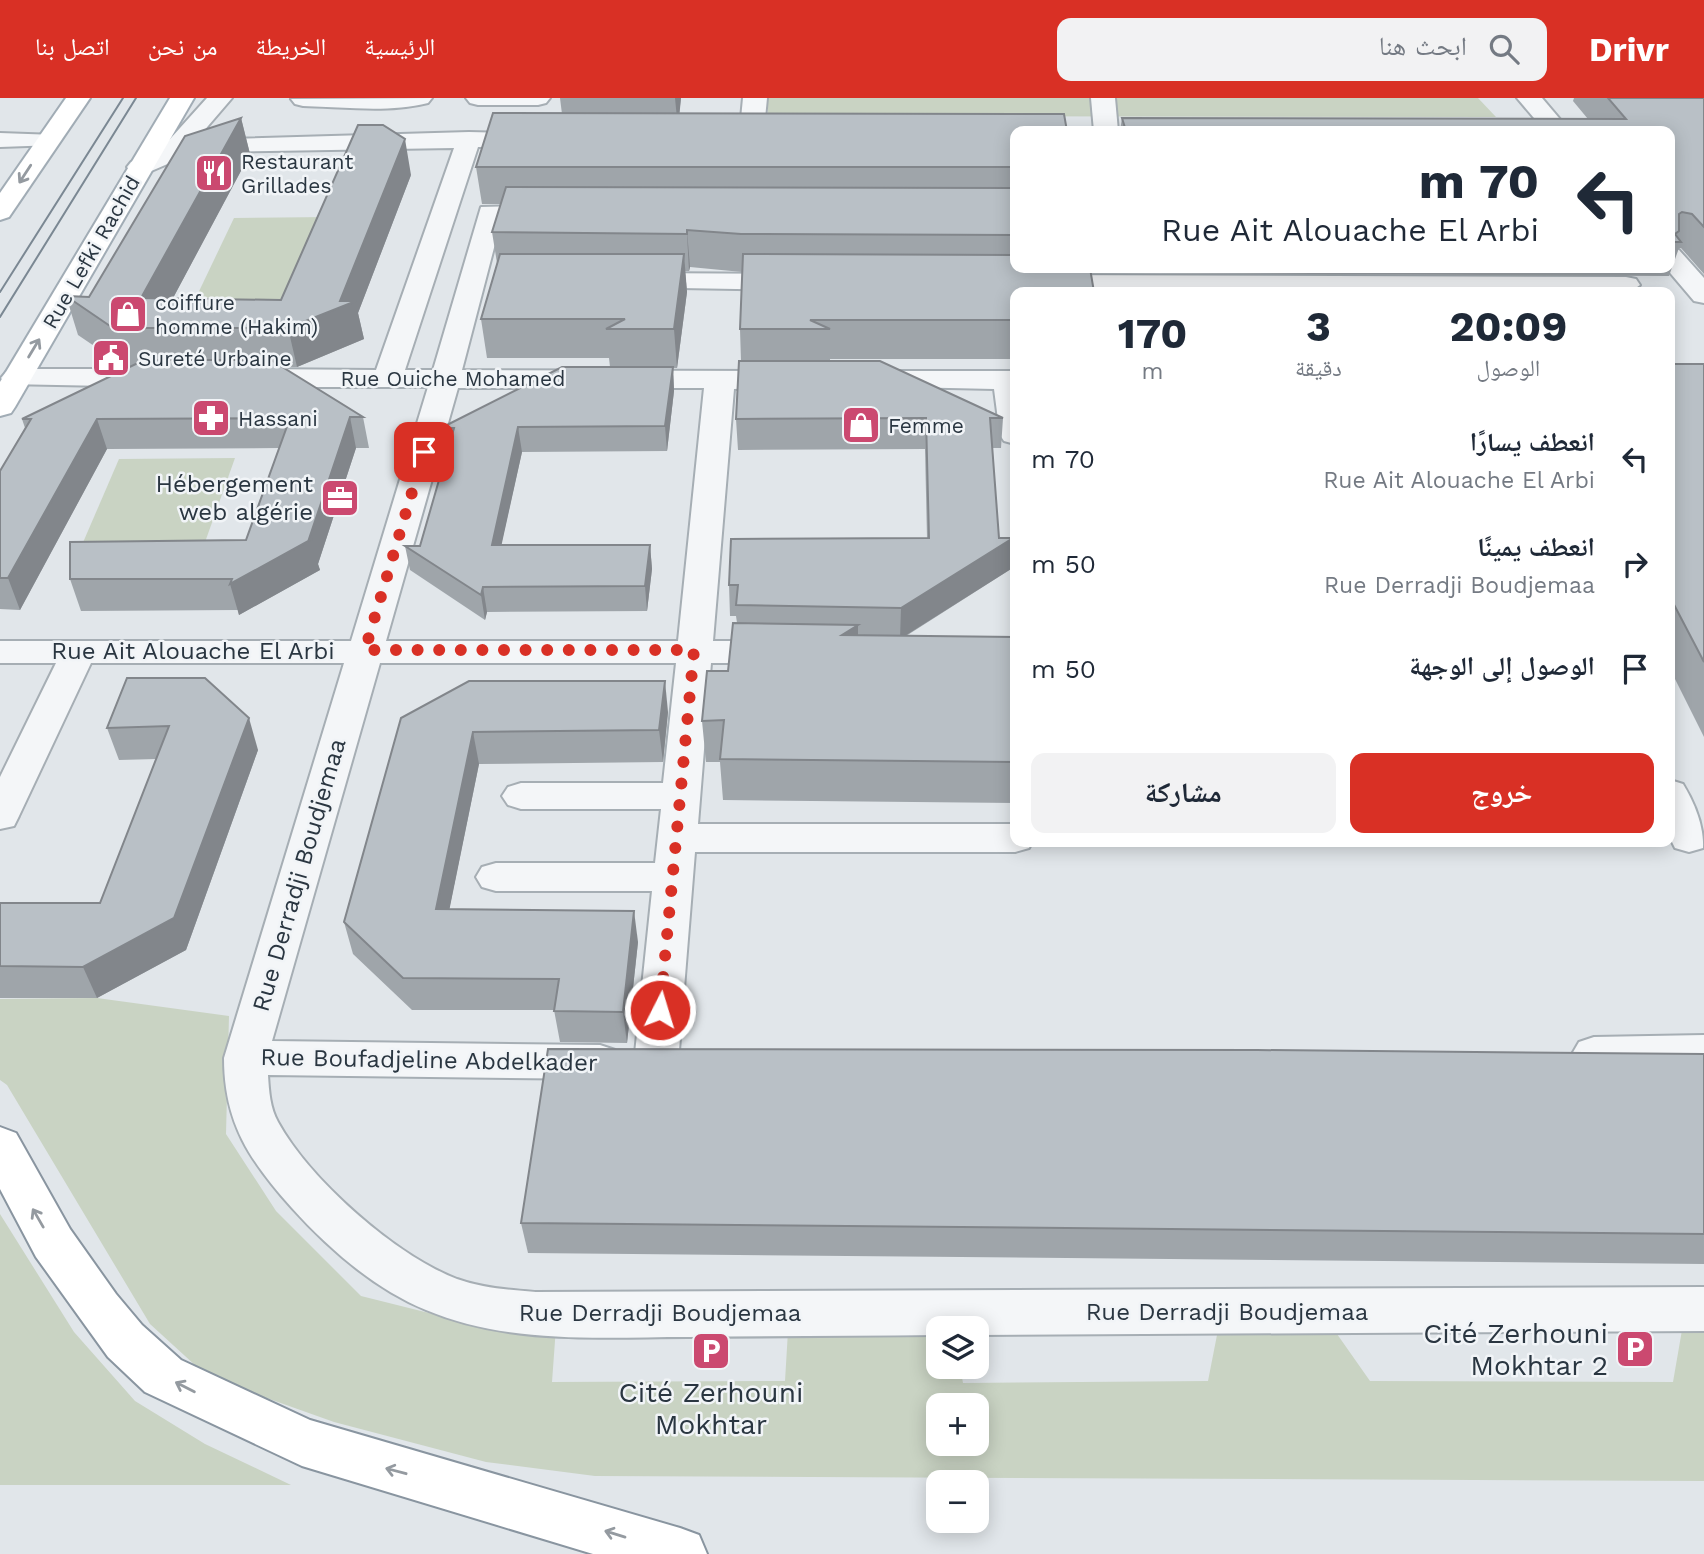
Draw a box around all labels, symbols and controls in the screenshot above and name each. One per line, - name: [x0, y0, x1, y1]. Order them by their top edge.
- search box: [1057, 18, 1547, 81]
- icon: search: [1485, 30, 1523, 68]
- text: Drivr: [1589, 30, 1669, 69]
- text: ابحث هنا: [1379, 31, 1467, 61]
- text: اتصل بنا: [35, 33, 110, 61]
- text: من نحن: [148, 33, 217, 61]
- text: الخريطة: [255, 33, 326, 61]
- text: الرئيسية: [364, 33, 435, 61]
- place label: Restaurant Grillades: [241, 149, 353, 198]
- restaurant icon: Restaurant Grillades: [193, 152, 235, 194]
- text: 70 m: [1419, 152, 1539, 210]
- icon: left: [1563, 154, 1654, 245]
- one-way arrow: [18, 164, 32, 183]
- street label: Rue Lefki Rachid: [37, 171, 145, 333]
- text: Rue Ait Alouache El Arbi: [1161, 211, 1539, 249]
- place label: coiffure homme (Hakim): [155, 290, 318, 339]
- shop icon: coiffure homme (Hakim): [107, 293, 149, 335]
- text: 3: [1306, 302, 1331, 351]
- text: 20:09: [1450, 302, 1567, 351]
- text: 170: [1118, 309, 1187, 358]
- public building icon: Sureté Urbaine: [90, 337, 132, 379]
- one-way arrow: [28, 339, 42, 359]
- place label: Sureté Urbaine: [138, 346, 292, 371]
- text: دقيقة: [1295, 355, 1342, 382]
- text: الوصول: [1477, 355, 1540, 382]
- text: m: [1142, 358, 1164, 385]
- street label: Rue Ouiche Mohamed: [341, 366, 565, 391]
- pharmacy icon: Hassani: [190, 397, 232, 439]
- shop icon: Femme: [840, 404, 882, 446]
- place label: Hassani: [238, 406, 318, 431]
- place label: Femme: [888, 413, 964, 438]
- pin: [394, 422, 454, 482]
- text: انعطف يسارًا: [1470, 427, 1595, 457]
- icon: arrive: [405, 433, 443, 471]
- icon: left: [1616, 440, 1654, 478]
- text: 70 m: [1031, 444, 1095, 474]
- text: Rue Ait Alouache El Arbi: [1323, 467, 1595, 494]
- place label: Hébergement web algérie: [156, 470, 313, 526]
- office icon: Hébergement web algérie: [319, 477, 361, 519]
- text: انعطف يمينًا: [1477, 532, 1595, 562]
- icon: right: [1616, 545, 1654, 583]
- text: 50 m: [1031, 549, 1096, 579]
- text: Rue Derradji Boudjemaa: [1324, 572, 1595, 599]
- street label: Rue Ait Alouache El Arbi: [51, 637, 335, 665]
- icon: arrive: [1616, 650, 1654, 688]
- text: الوصول إلى الوجهة: [1409, 651, 1595, 681]
- text: 50 m: [1031, 654, 1096, 684]
- street label: Rue Derradji Boudjemaa: [247, 735, 351, 1015]
- button: مشاركة: [1031, 753, 1336, 833]
- button: خروج: [1350, 753, 1654, 833]
- position arrow: [623, 973, 697, 1047]
- street label: Rue Boufadjeline Abdelkader: [260, 1043, 598, 1077]
- one-way arrow: [31, 1208, 45, 1228]
- street label: Rue Derradji Boudjemaa: [1086, 1298, 1368, 1326]
- street label: Rue Derradji Boudjemaa: [519, 1299, 801, 1327]
- map controls: [926, 1316, 989, 1533]
- button: layers: [926, 1316, 989, 1379]
- place label: Cité Zerhouni Mokhtar 2: [1423, 1317, 1608, 1382]
- parking icon: Cité Zerhouni Mokhtar 2: [1614, 1328, 1656, 1370]
- parking icon: Cité Zerhouni Mokhtar: [690, 1330, 732, 1372]
- place label: Cité Zerhouni Mokhtar: [619, 1376, 803, 1441]
- one-way arrow: [175, 1379, 196, 1393]
- button: +: [926, 1393, 989, 1456]
- one-way arrow: [385, 1464, 407, 1477]
- button: −: [926, 1470, 989, 1533]
- one-way arrow: [604, 1526, 626, 1539]

